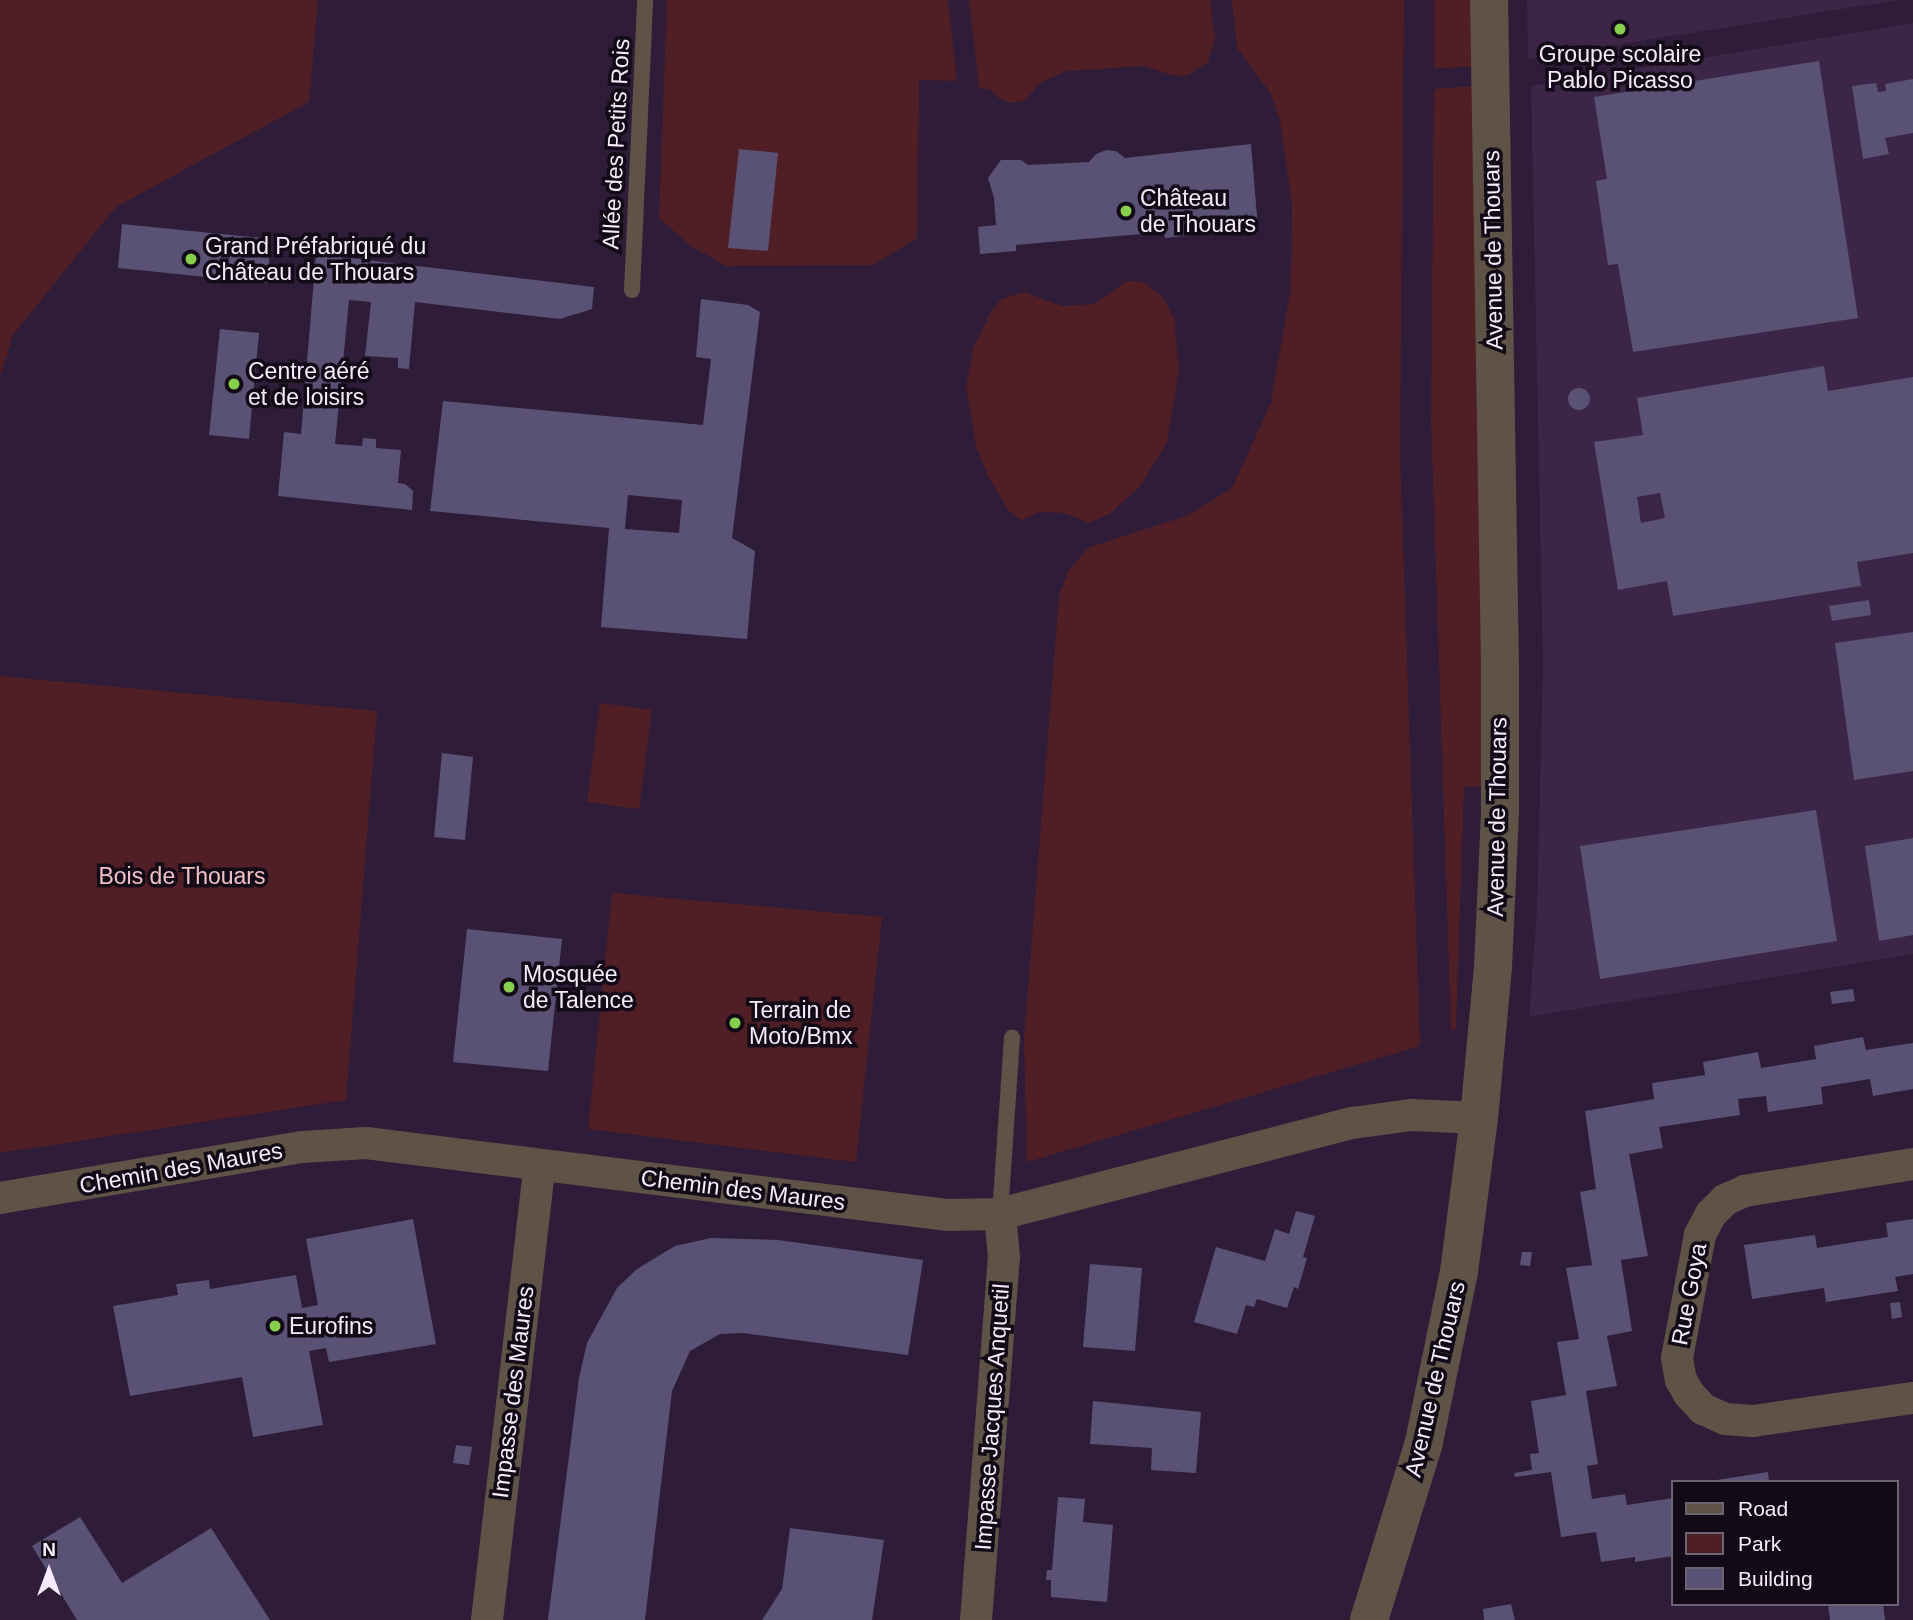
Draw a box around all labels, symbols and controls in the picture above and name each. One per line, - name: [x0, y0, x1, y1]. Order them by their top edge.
- marker: Groupe scolaire Pablo Picasso: [1612, 21, 1628, 37]
- street label: Allée des Petits Rois: [597, 38, 635, 250]
- place label: Groupe scolaire Pablo Picasso: [1539, 40, 1701, 94]
- street label: Avenue de Thouars: [1477, 150, 1509, 350]
- place label: Château de Thouars: [1140, 184, 1256, 238]
- marker: Château de Thouars: [1118, 203, 1134, 219]
- place label: Grand Préfabriqué du Château de Thouars: [205, 232, 426, 286]
- marker: Grand Préfabriqué du Château de Thouars: [183, 251, 199, 267]
- place label: Centre aéré et de loisirs: [248, 357, 369, 411]
- marker: Centre aéré et de loisirs: [226, 376, 242, 392]
- street label: Avenue de Thouars: [1481, 717, 1513, 917]
- park label: Bois de Thouars: [98, 862, 266, 890]
- place label: Mosquée de Talence: [523, 960, 634, 1014]
- marker: Mosquée de Talence: [501, 979, 517, 995]
- place label: Terrain de Moto/Bmx: [749, 996, 853, 1050]
- marker: Terrain de Moto/Bmx: [727, 1015, 743, 1031]
- street label: Chemin des Maures: [77, 1137, 285, 1199]
- street label: Chemin des Maures: [639, 1164, 847, 1216]
- street label: Rue Goya: [1666, 1241, 1712, 1347]
- street label: Avenue de Thouars: [1399, 1278, 1471, 1480]
- street label: Impasse Jacques Anquetil: [969, 1282, 1015, 1552]
- street label: Impasse des Maures: [486, 1284, 540, 1500]
- place label: Eurofins: [289, 1312, 373, 1340]
- marker: Eurofins: [267, 1318, 283, 1334]
- legend: [1672, 1480, 1899, 1606]
- text: Road: [1738, 1497, 1788, 1520]
- text: Park: [1738, 1532, 1781, 1555]
- north arrow: [14, 1536, 84, 1606]
- text: N: [42, 1539, 56, 1560]
- text: Building: [1738, 1567, 1813, 1590]

